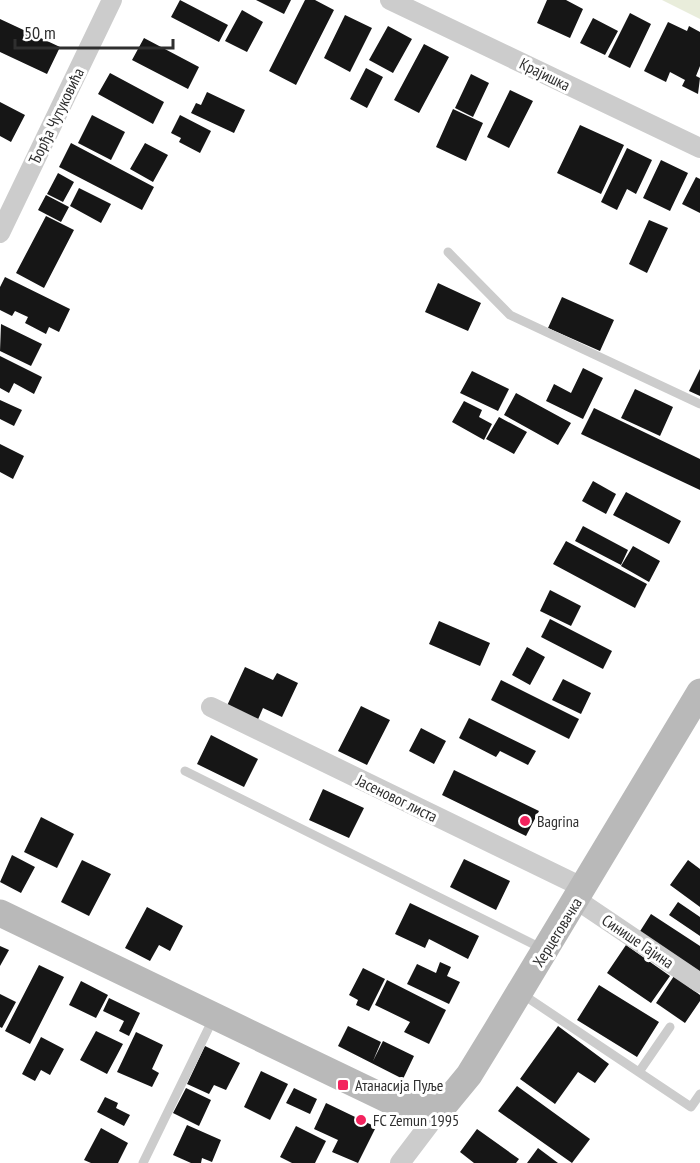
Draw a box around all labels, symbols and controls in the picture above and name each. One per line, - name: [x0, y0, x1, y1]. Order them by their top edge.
- scale bar: [15, 12, 172, 50]
- text: 50 m: [24, 21, 56, 44]
- street label: Крајишка: [516, 53, 574, 95]
- street label: Ђорђа Чутуковића: [24, 64, 88, 168]
- street label: Јасеновог листа: [352, 769, 441, 826]
- place label: Bagrina: [537, 811, 579, 831]
- marker: Bagrina: [518, 814, 532, 828]
- street label: Херцеговачка: [528, 894, 586, 970]
- street label: Синише Гајина: [598, 910, 678, 972]
- place label: Атанасија Пуље: [355, 1075, 443, 1095]
- marker: Атанасија Пуље: [336, 1078, 350, 1092]
- place label: FC Zemun 1995: [373, 1110, 459, 1130]
- marker: FC Zemun 1995: [354, 1113, 368, 1127]

